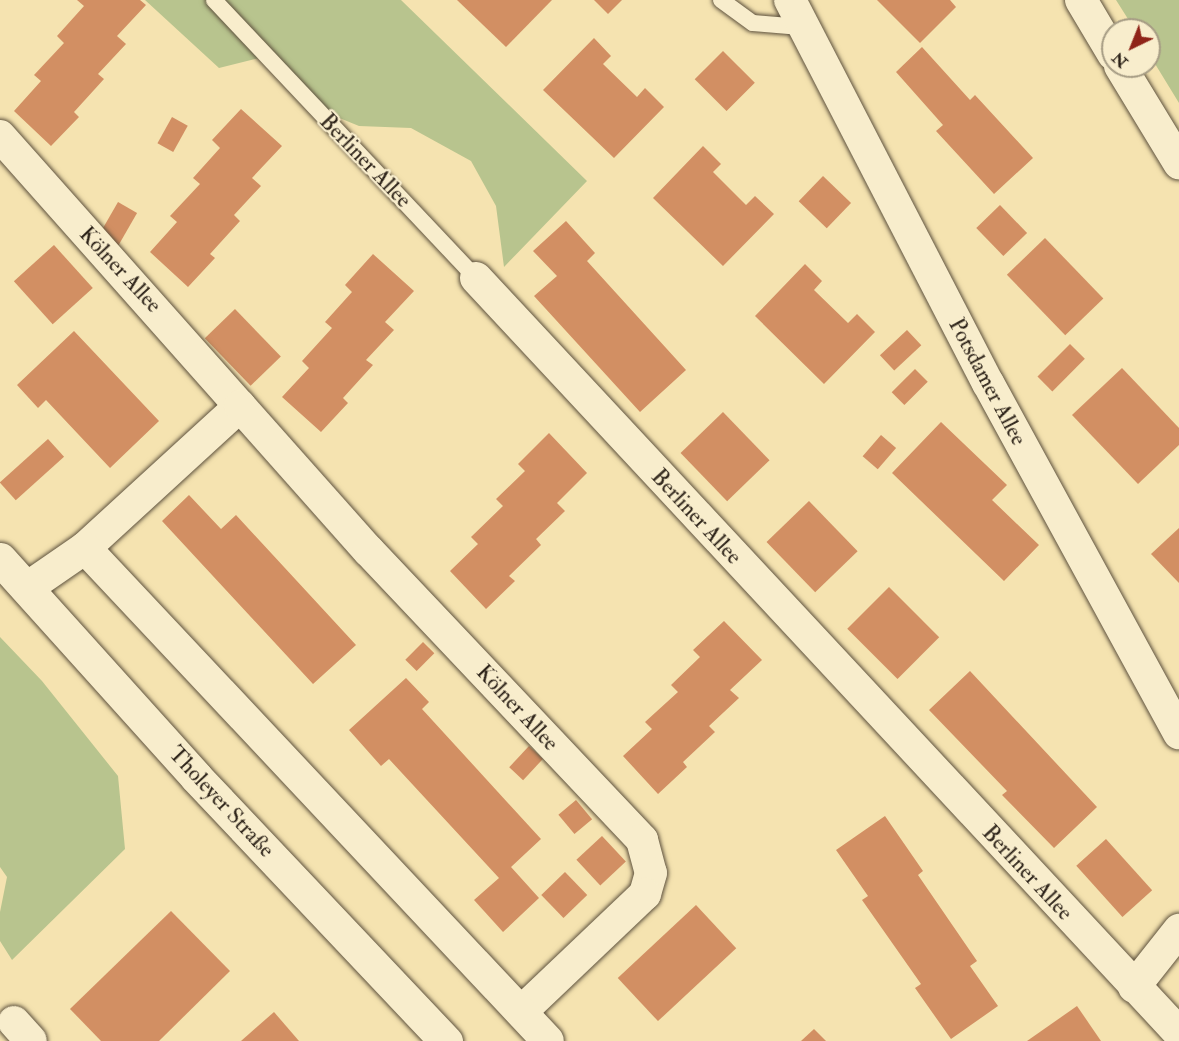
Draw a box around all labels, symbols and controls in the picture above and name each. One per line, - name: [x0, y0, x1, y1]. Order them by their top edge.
- north arrow: [1101, 18, 1161, 78]
- text: N: [1108, 48, 1132, 72]
- street label: Berliner Allee: [314, 109, 416, 213]
- street label: Kölner Allee: [74, 221, 166, 319]
- street label: Potsdamer Allee: [942, 314, 1032, 450]
- street label: Berliner Allee: [645, 464, 747, 570]
- street label: Kölner Allee: [471, 659, 563, 757]
- street label: Tholeyer Straße: [163, 741, 279, 863]
- street label: Berliner Allee: [976, 820, 1078, 926]

